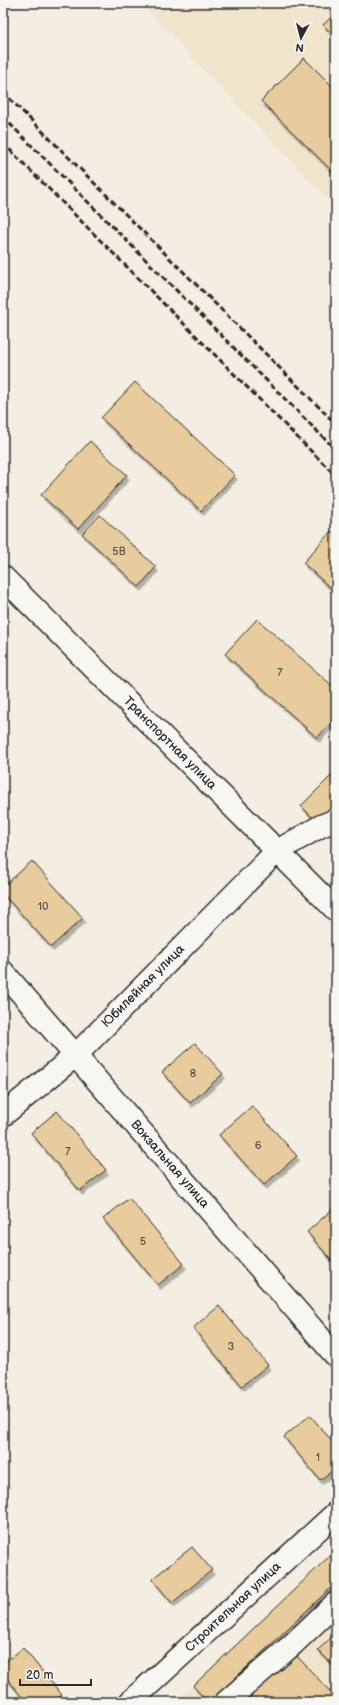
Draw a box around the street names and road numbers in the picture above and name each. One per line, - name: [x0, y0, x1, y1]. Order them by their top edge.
- street label: Транспортная улица: [120, 693, 220, 793]
- street label: Юбилейная улица: [98, 941, 188, 1031]
- street label: Вокзальная улица: [127, 1117, 213, 1212]
- street label: Строительная улица: [182, 1558, 284, 1655]

